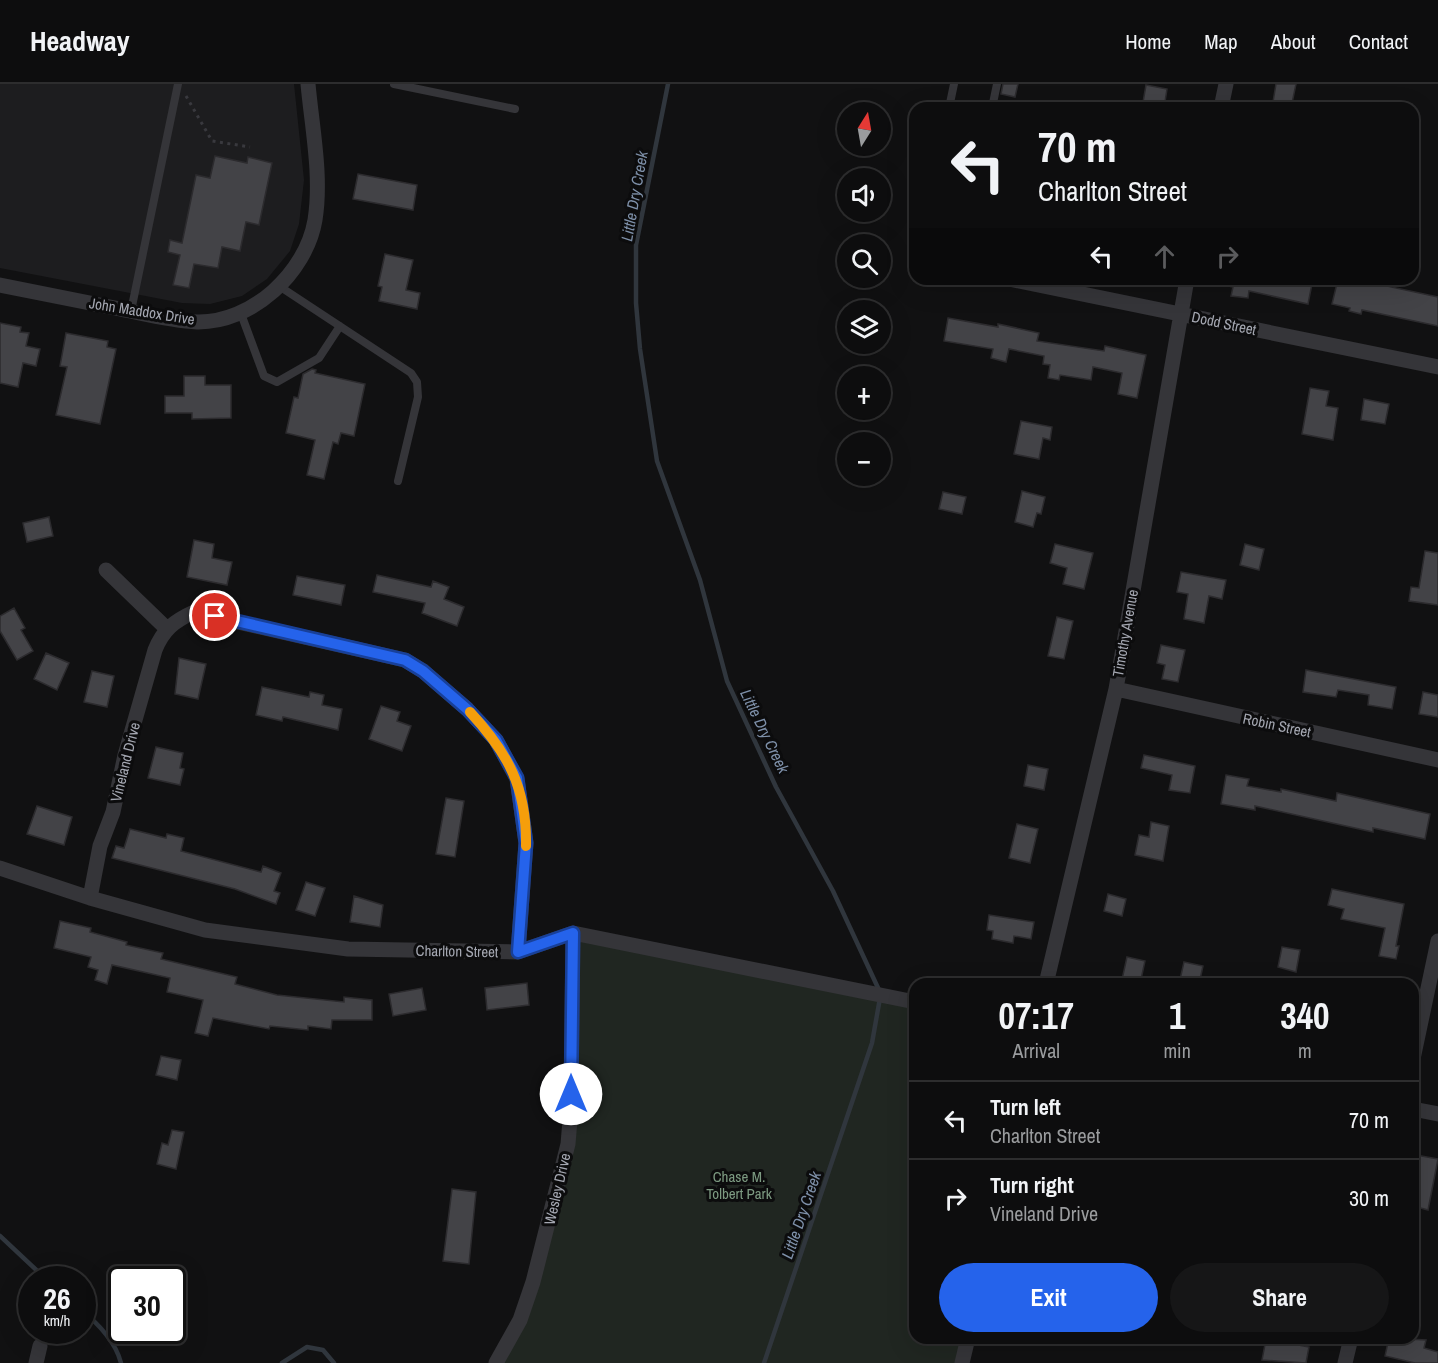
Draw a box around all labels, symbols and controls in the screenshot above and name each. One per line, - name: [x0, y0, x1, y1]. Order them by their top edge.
- text: Headway: [30, 22, 130, 60]
- text: Home: [1125, 27, 1171, 56]
- text: Map: [1204, 27, 1238, 56]
- text: About: [1271, 27, 1316, 56]
- text: Contact: [1349, 27, 1408, 56]
- north arrow: [837, 102, 891, 156]
- map controls: [837, 102, 891, 486]
- text: 70 m: [1038, 119, 1117, 175]
- icon: left: [939, 126, 1017, 204]
- water label: Little Dry Creek: [615, 149, 653, 243]
- button: sound: [837, 168, 891, 222]
- text: Charlton Street: [1038, 173, 1187, 209]
- button: search: [837, 234, 891, 288]
- icon: left: [1085, 240, 1118, 273]
- icon: ahead: [1148, 240, 1181, 273]
- icon: right: [1211, 240, 1244, 273]
- street label: John Maddox Drive: [88, 292, 196, 330]
- button: layers: [837, 300, 891, 354]
- street label: Dodd Street: [1190, 306, 1259, 340]
- button: +: [837, 366, 891, 420]
- button: −: [837, 432, 891, 486]
- street label: Timothy Avenue: [1107, 587, 1143, 678]
- pin: [189, 590, 240, 641]
- icon: arrive: [198, 599, 231, 632]
- water label: Little Dry Creek: [735, 685, 795, 777]
- street label: Robin Street: [1241, 708, 1314, 743]
- street label: Vineland Drive: [105, 720, 145, 804]
- street label: Charlton Street: [415, 940, 499, 962]
- text: 07:17: [998, 992, 1074, 1040]
- text: 1: [1169, 992, 1185, 1040]
- text: 340: [1280, 992, 1330, 1040]
- text: Arrival: [1013, 1037, 1060, 1064]
- text: min: [1163, 1037, 1191, 1064]
- text: m: [1298, 1037, 1312, 1064]
- position arrow: [539, 1062, 603, 1126]
- text: Turn left: [990, 1092, 1061, 1122]
- icon: left: [939, 1104, 972, 1137]
- text: 70 m: [1349, 1105, 1389, 1135]
- text: Charlton Street: [990, 1122, 1100, 1149]
- street label: Wesley Drive: [539, 1151, 575, 1227]
- park label: Chase M. Tolbert Park: [706, 1166, 773, 1204]
- water label: Little Dry Creek: [776, 1168, 826, 1262]
- text: Turn right: [990, 1170, 1074, 1200]
- icon: right: [939, 1182, 972, 1215]
- text: 30 m: [1349, 1183, 1389, 1213]
- text: Vineland Drive: [990, 1200, 1098, 1227]
- button: Exit: [939, 1263, 1158, 1332]
- button: Share: [1170, 1263, 1389, 1332]
- speed limit sign: 30: [108, 1266, 186, 1344]
- text: 26: [43, 1278, 71, 1318]
- text: km/h: [44, 1310, 70, 1331]

